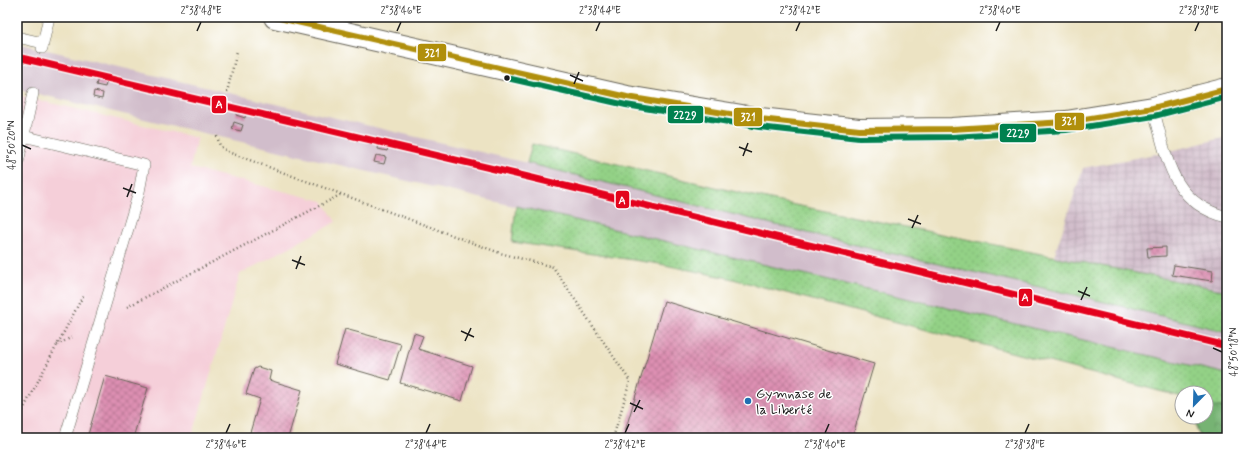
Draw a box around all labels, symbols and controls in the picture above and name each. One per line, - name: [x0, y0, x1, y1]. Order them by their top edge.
- text: 2°38'48"E: [180, 4, 222, 18]
- text: 2°38'46"E: [380, 4, 422, 18]
- text: 2°38'44"E: [579, 4, 621, 18]
- text: 2°38'42"E: [780, 4, 821, 18]
- text: 2°38'40"E: [979, 4, 1021, 18]
- text: 2°38'38"E: [1179, 4, 1219, 18]
- line badge: 321: [417, 43, 447, 62]
- text: 321: [424, 47, 440, 61]
- unlabelled marker: [502, 73, 512, 83]
- line badge: A: [211, 95, 227, 114]
- text: A: [215, 98, 223, 112]
- line badge: 2229: [667, 105, 704, 124]
- line badge: 321: [733, 107, 763, 127]
- text: 2229: [673, 109, 697, 123]
- text: 321: [740, 111, 756, 125]
- line badge: 321: [1054, 112, 1085, 131]
- text: 321: [1061, 115, 1077, 129]
- text: 48°50'20"N: [5, 120, 19, 170]
- line badge: 2229: [999, 123, 1037, 143]
- text: 2229: [1006, 127, 1030, 141]
- line badge: A: [615, 190, 630, 209]
- text: A: [618, 194, 626, 208]
- line badge: A: [1018, 288, 1033, 307]
- text: A: [1021, 291, 1029, 305]
- text: 48°50'18"N: [1227, 327, 1241, 376]
- place label: Gymnase de la Liberté: [756, 385, 832, 419]
- north arrow: [1174, 385, 1214, 425]
- marker: Gymnase de la Liberté: [743, 396, 753, 406]
- text: N: [1184, 405, 1197, 421]
- text: 2°38'46"E: [205, 438, 247, 452]
- text: 2°38'44"E: [405, 438, 447, 452]
- text: 2°38'42"E: [605, 438, 646, 452]
- text: 2°38'40"E: [804, 438, 846, 452]
- text: 2°38'38"E: [1005, 438, 1045, 452]

